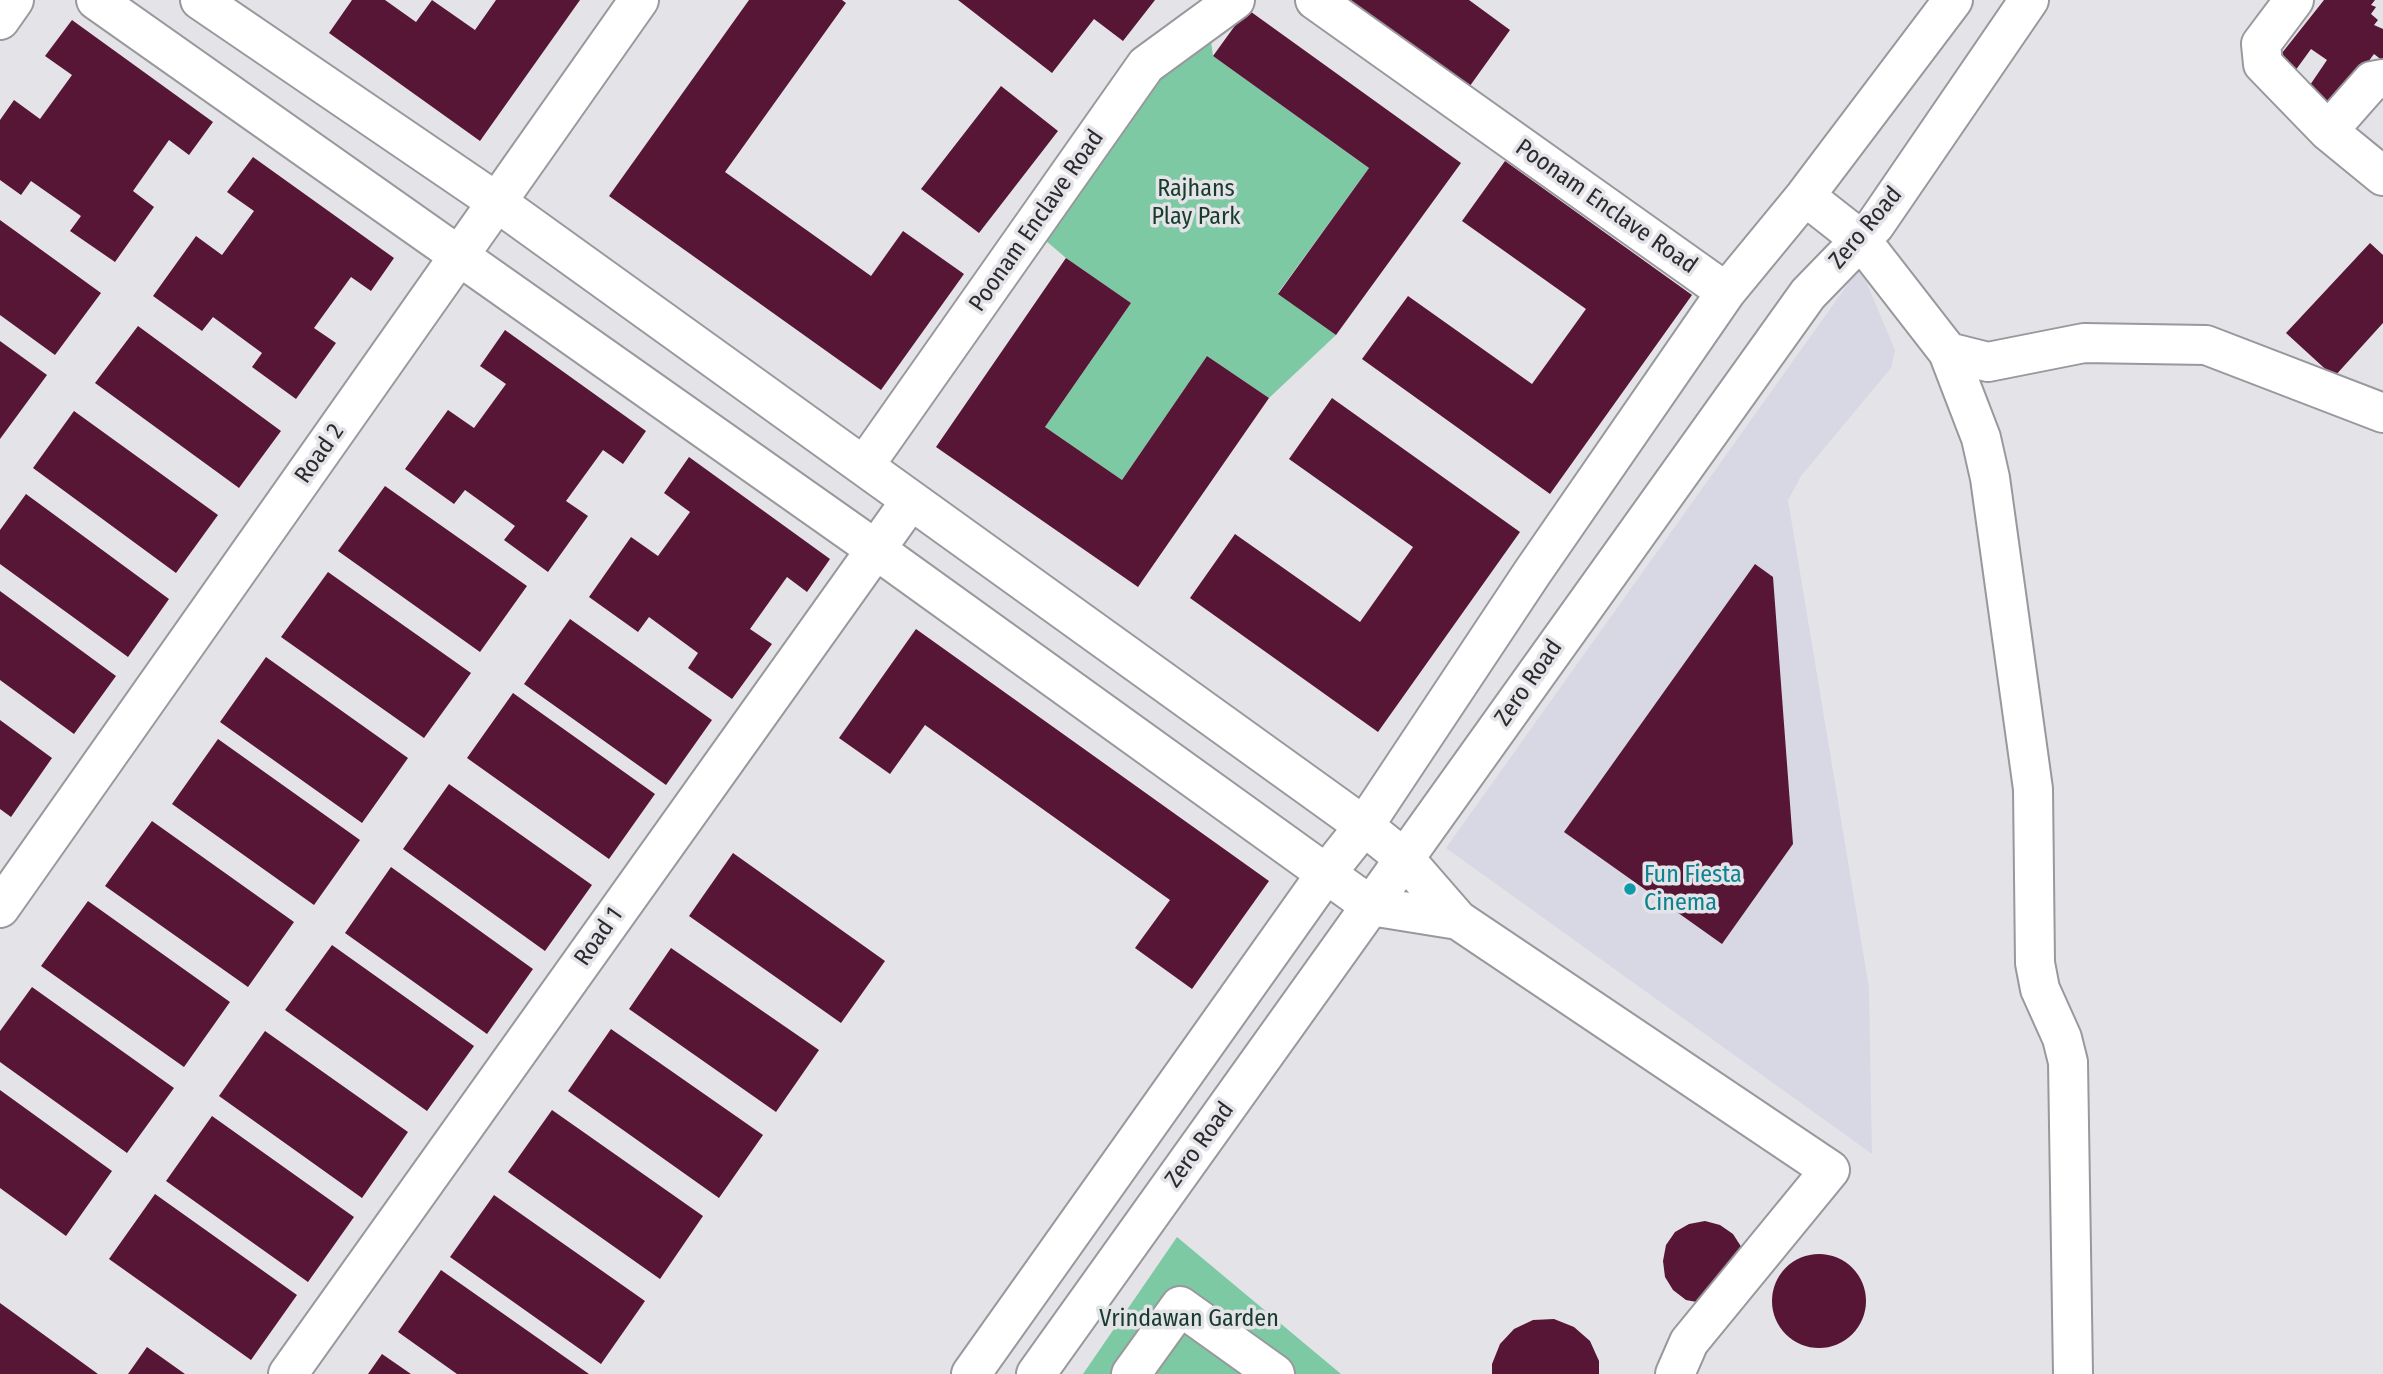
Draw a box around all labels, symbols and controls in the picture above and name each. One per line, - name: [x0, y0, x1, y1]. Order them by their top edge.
- street label: Poonam Enclave Road: [964, 125, 1110, 317]
- street label: Poonam Enclave Road: [1510, 134, 1702, 280]
- park label: Rajhans Play Park: [1152, 175, 1240, 231]
- street label: Zero Road: [1823, 181, 1909, 275]
- street label: Road 2: [289, 419, 351, 489]
- street label: Zero Road: [1489, 634, 1569, 732]
- place label: Fun Fiesta Cinema: [1644, 861, 1742, 917]
- marker: Fun Fiesta Cinema: [1622, 881, 1638, 897]
- street label: Road 1: [569, 902, 629, 972]
- street label: Zero Road: [1159, 1097, 1241, 1193]
- park label: Vrindawan Garden: [1099, 1305, 1279, 1333]

